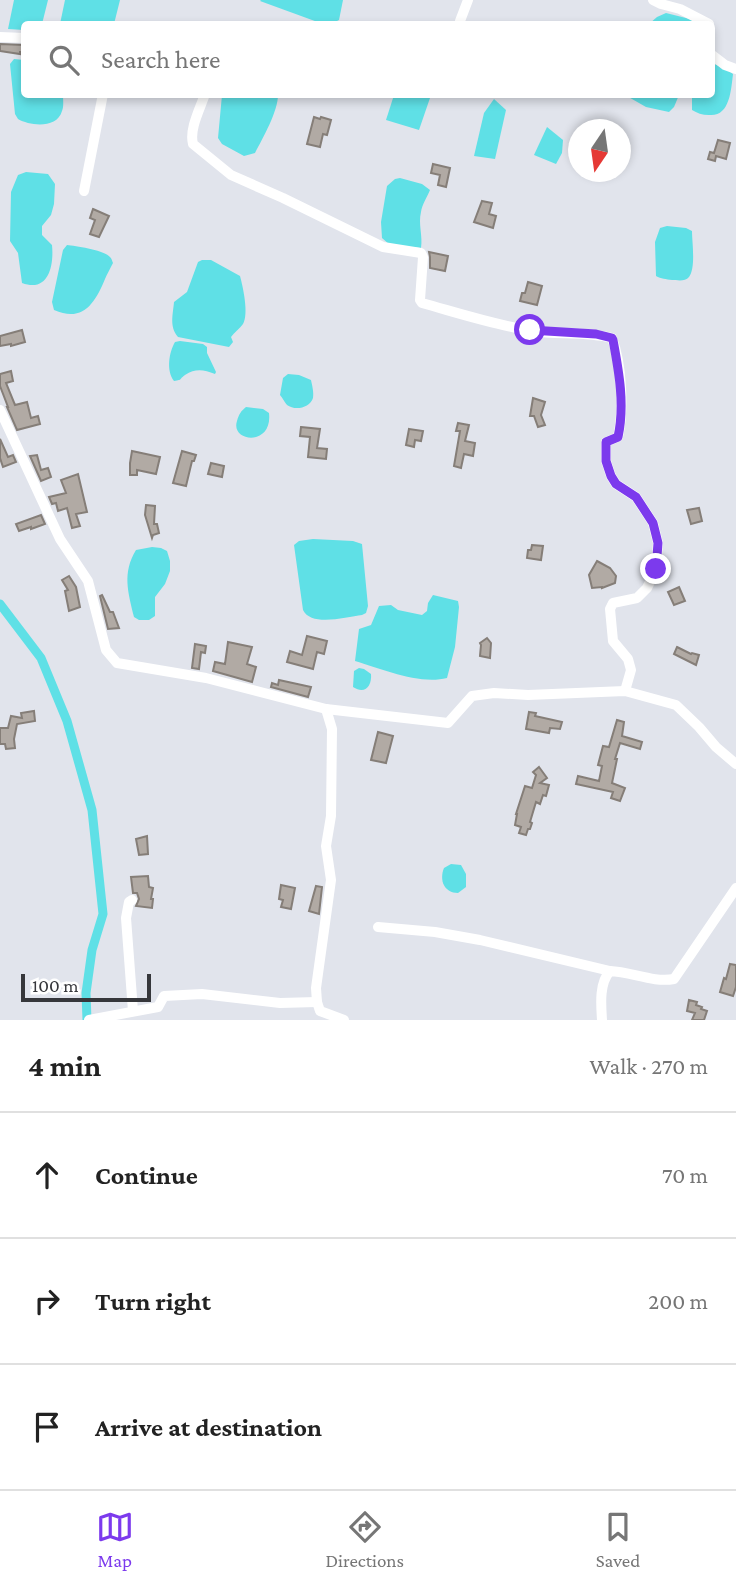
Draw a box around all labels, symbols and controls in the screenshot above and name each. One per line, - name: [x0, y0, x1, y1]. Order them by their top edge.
- search box: [21, 21, 715, 98]
- icon: search: [45, 41, 83, 79]
- text: Search here: [101, 45, 220, 74]
- north arrow: [568, 119, 631, 182]
- route start: [514, 314, 545, 345]
- route end: [640, 553, 671, 584]
- scale bar: [21, 971, 150, 1003]
- text: 100 m: [32, 975, 79, 996]
- text: 4 min: [28, 1049, 101, 1082]
- text: Walk · 270 m: [589, 1053, 708, 1079]
- icon: ahead: [28, 1156, 66, 1194]
- text: Continue: [95, 1161, 198, 1190]
- text: 70 m: [662, 1162, 708, 1188]
- icon: right: [28, 1282, 66, 1320]
- text: Turn right: [95, 1287, 211, 1316]
- text: 200 m: [648, 1288, 708, 1314]
- icon: arrive: [28, 1408, 66, 1446]
- text: Arrive at destination: [95, 1413, 322, 1442]
- tab: Map: [96, 1508, 134, 1571]
- tab: Directions: [325, 1508, 404, 1571]
- tab: Saved: [596, 1508, 640, 1571]

